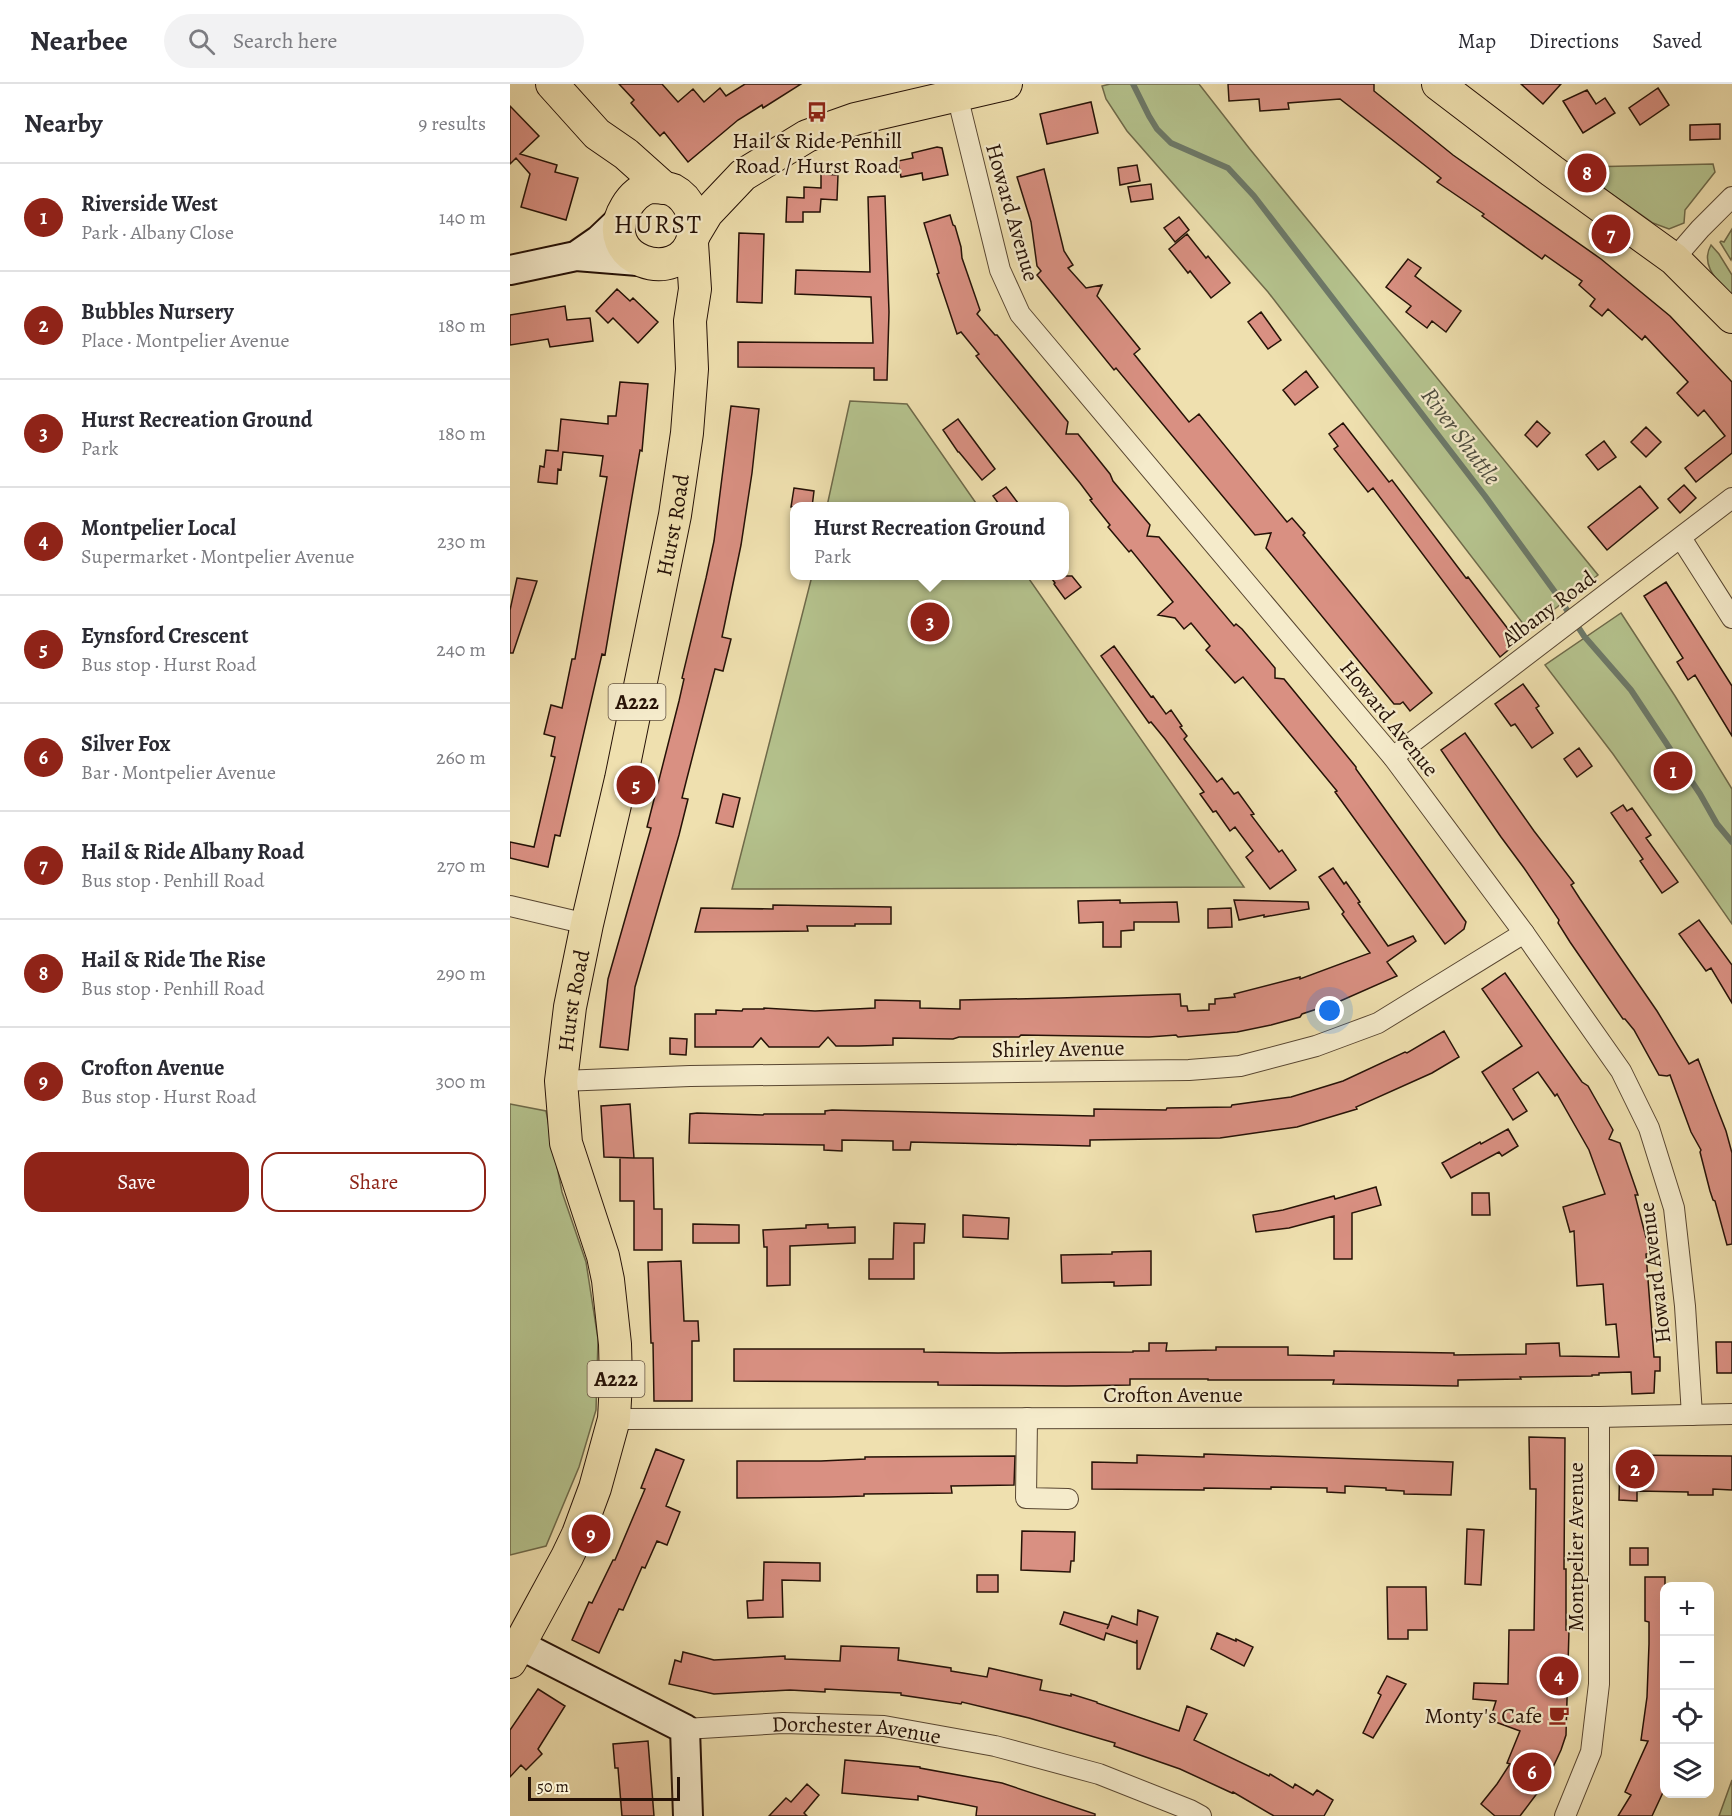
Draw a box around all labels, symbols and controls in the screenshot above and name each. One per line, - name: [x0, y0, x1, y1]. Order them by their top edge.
- search box: [164, 14, 584, 68]
- text: Nearbee: [30, 22, 128, 60]
- icon: search: [185, 25, 218, 58]
- text: Search here: [233, 26, 337, 56]
- text: Map: [1458, 27, 1496, 55]
- text: Directions: [1529, 27, 1619, 55]
- text: Saved: [1652, 27, 1702, 55]
- bus stop icon: Hail & Ride Penhill Road / Hurst Road: [805, 100, 829, 124]
- text: Nearby: [24, 106, 103, 141]
- text: 9 results: [418, 110, 486, 137]
- place label: Hail & Ride Penhill Road / Hurst Road: [732, 126, 902, 181]
- street label: Howard Avenue: [978, 140, 1046, 285]
- pin: 8: [1568, 150, 1606, 196]
- text: Riverside West: [81, 189, 218, 219]
- text: 1: [40, 204, 47, 231]
- text: 140 m: [439, 204, 486, 231]
- district label: HURST: [614, 207, 702, 242]
- pin: 7: [1592, 212, 1630, 256]
- text: Park · Albany Close: [81, 219, 234, 246]
- text: Bubbles Nursery: [81, 297, 234, 327]
- text: 2: [39, 312, 48, 339]
- text: 180 m: [438, 312, 486, 339]
- text: Place · Montpelier Avenue: [81, 327, 289, 354]
- water label: River Shuttle: [1414, 381, 1508, 492]
- text: Hurst Recreation Ground: [81, 405, 313, 435]
- text: 3: [39, 420, 48, 447]
- text: 180 m: [438, 420, 486, 447]
- text: Park: [81, 435, 119, 462]
- street label: Hurst Road: [649, 472, 697, 579]
- popup: [790, 502, 1069, 580]
- text: Montpelier Local: [81, 513, 236, 543]
- text: Hurst Recreation Ground: [814, 513, 1045, 543]
- text: 4: [39, 528, 48, 555]
- text: 230 m: [437, 528, 486, 555]
- text: Supermarket · Montpelier Avenue: [81, 543, 354, 570]
- text: Park: [814, 543, 851, 570]
- street label: Albany Road: [1495, 563, 1602, 655]
- pin: 3: [910, 600, 950, 644]
- text: Eynsford Crescent: [81, 621, 248, 651]
- text: 5: [39, 636, 48, 663]
- text: 240 m: [436, 636, 486, 663]
- text: Bus stop · Hurst Road: [81, 651, 257, 678]
- street label: Howard Avenue: [1333, 654, 1446, 783]
- road number: A222: [608, 684, 666, 720]
- text: Silver Fox: [81, 729, 170, 759]
- text: 6: [39, 744, 48, 771]
- text: 260 m: [436, 744, 486, 771]
- pin: 1: [1654, 748, 1692, 794]
- text: Bar · Montpelier Avenue: [81, 759, 276, 786]
- pin: 5: [616, 762, 656, 808]
- text: Hail & Ride Albany Road: [81, 837, 304, 867]
- text: 7: [39, 852, 48, 879]
- text: 270 m: [437, 852, 486, 879]
- text: Bus stop · Penhill Road: [81, 867, 265, 894]
- text: Hail & Ride The Rise: [81, 945, 266, 975]
- street label: Hurst Road: [551, 947, 597, 1053]
- text: 8: [39, 960, 48, 987]
- text: 290 m: [436, 960, 486, 987]
- text: Bus stop · Penhill Road: [81, 975, 265, 1002]
- your location: [1315, 996, 1344, 1025]
- street label: Shirley Avenue: [991, 1033, 1125, 1065]
- text: Crofton Avenue: [81, 1053, 225, 1083]
- text: 9: [39, 1068, 48, 1095]
- text: 300 m: [436, 1068, 486, 1095]
- text: Bus stop · Hurst Road: [81, 1083, 257, 1110]
- button: Save: [24, 1152, 249, 1212]
- button: Share: [261, 1152, 486, 1212]
- street label: Howard Avenue: [1631, 1201, 1679, 1345]
- road number: A222: [588, 1361, 644, 1397]
- street label: Crofton Avenue: [1103, 1380, 1243, 1410]
- pin: 2: [1616, 1446, 1654, 1492]
- street label: Montpelier Avenue: [1561, 1462, 1591, 1632]
- pin: 9: [572, 1512, 610, 1556]
- map controls: [1660, 1582, 1714, 1798]
- button: +: [1660, 1582, 1714, 1636]
- button: −: [1660, 1636, 1714, 1690]
- pin: 4: [1540, 1654, 1578, 1698]
- button: locate: [1660, 1690, 1714, 1744]
- place label: Monty's Cafe: [1425, 1701, 1542, 1731]
- cafe icon: Monty's Cafe: [1547, 1703, 1571, 1727]
- street label: Dorchester Avenue: [771, 1709, 943, 1752]
- button: layers: [1660, 1744, 1714, 1798]
- pin: 6: [1512, 1750, 1552, 1794]
- scale bar: [528, 1774, 680, 1802]
- text: 50 m: [537, 1776, 569, 1798]

